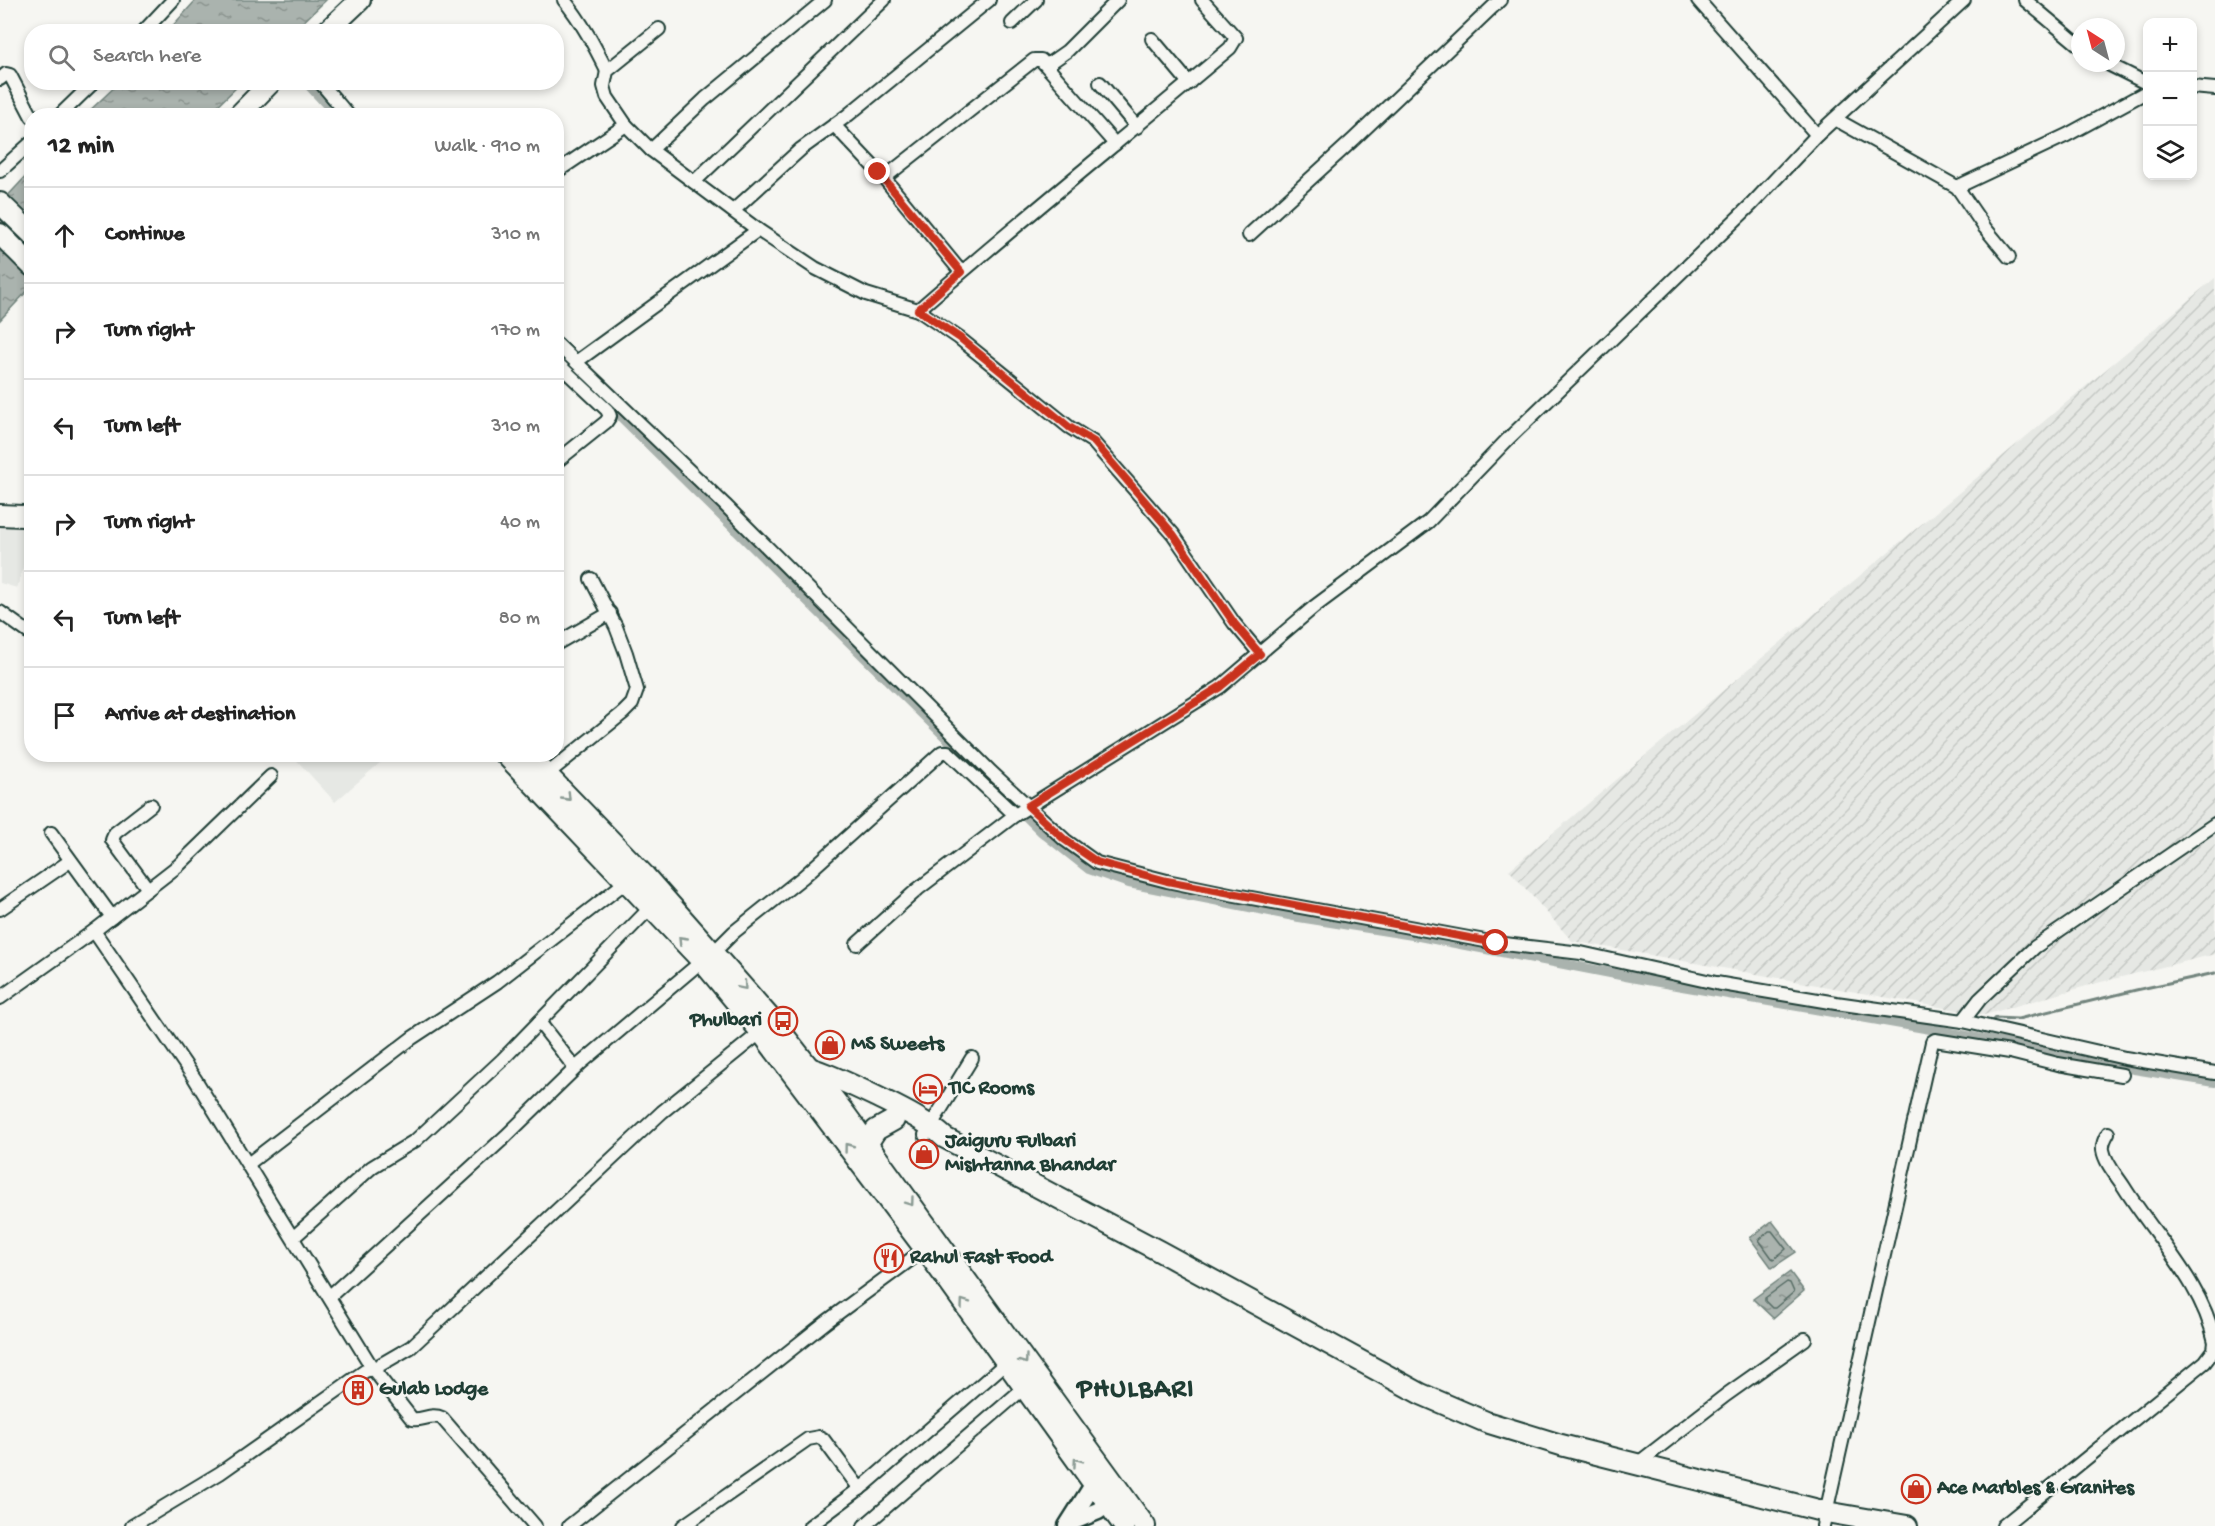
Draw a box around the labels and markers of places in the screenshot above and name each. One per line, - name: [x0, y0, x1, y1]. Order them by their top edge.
- bus stop icon: Phulbari: [767, 1005, 799, 1037]
- place label: Phulbari: [689, 1009, 762, 1034]
- shop icon: MS Sweets: [814, 1029, 846, 1061]
- place label: MS Sweets: [851, 1033, 946, 1058]
- hotel icon: TIC Rooms: [912, 1073, 944, 1105]
- place label: TIC Rooms: [947, 1077, 1035, 1102]
- place label: Jaiguru Fulbari Mishtanna Bhandar: [944, 1130, 1118, 1179]
- shop icon: Jaiguru Fulbari Mishtanna Bhandar: [908, 1138, 940, 1170]
- restaurant icon: Rahul Fast Food: [873, 1242, 905, 1274]
- place label: Rahul Fast Food: [909, 1246, 1055, 1271]
- building icon: Gulab Lodge: [342, 1374, 374, 1406]
- place label: Gulab Lodge: [379, 1378, 489, 1403]
- shop icon: Ace Marbles & Granites: [1900, 1473, 1932, 1505]
- place label: Ace Marbles & Granites: [1936, 1477, 2135, 1502]

